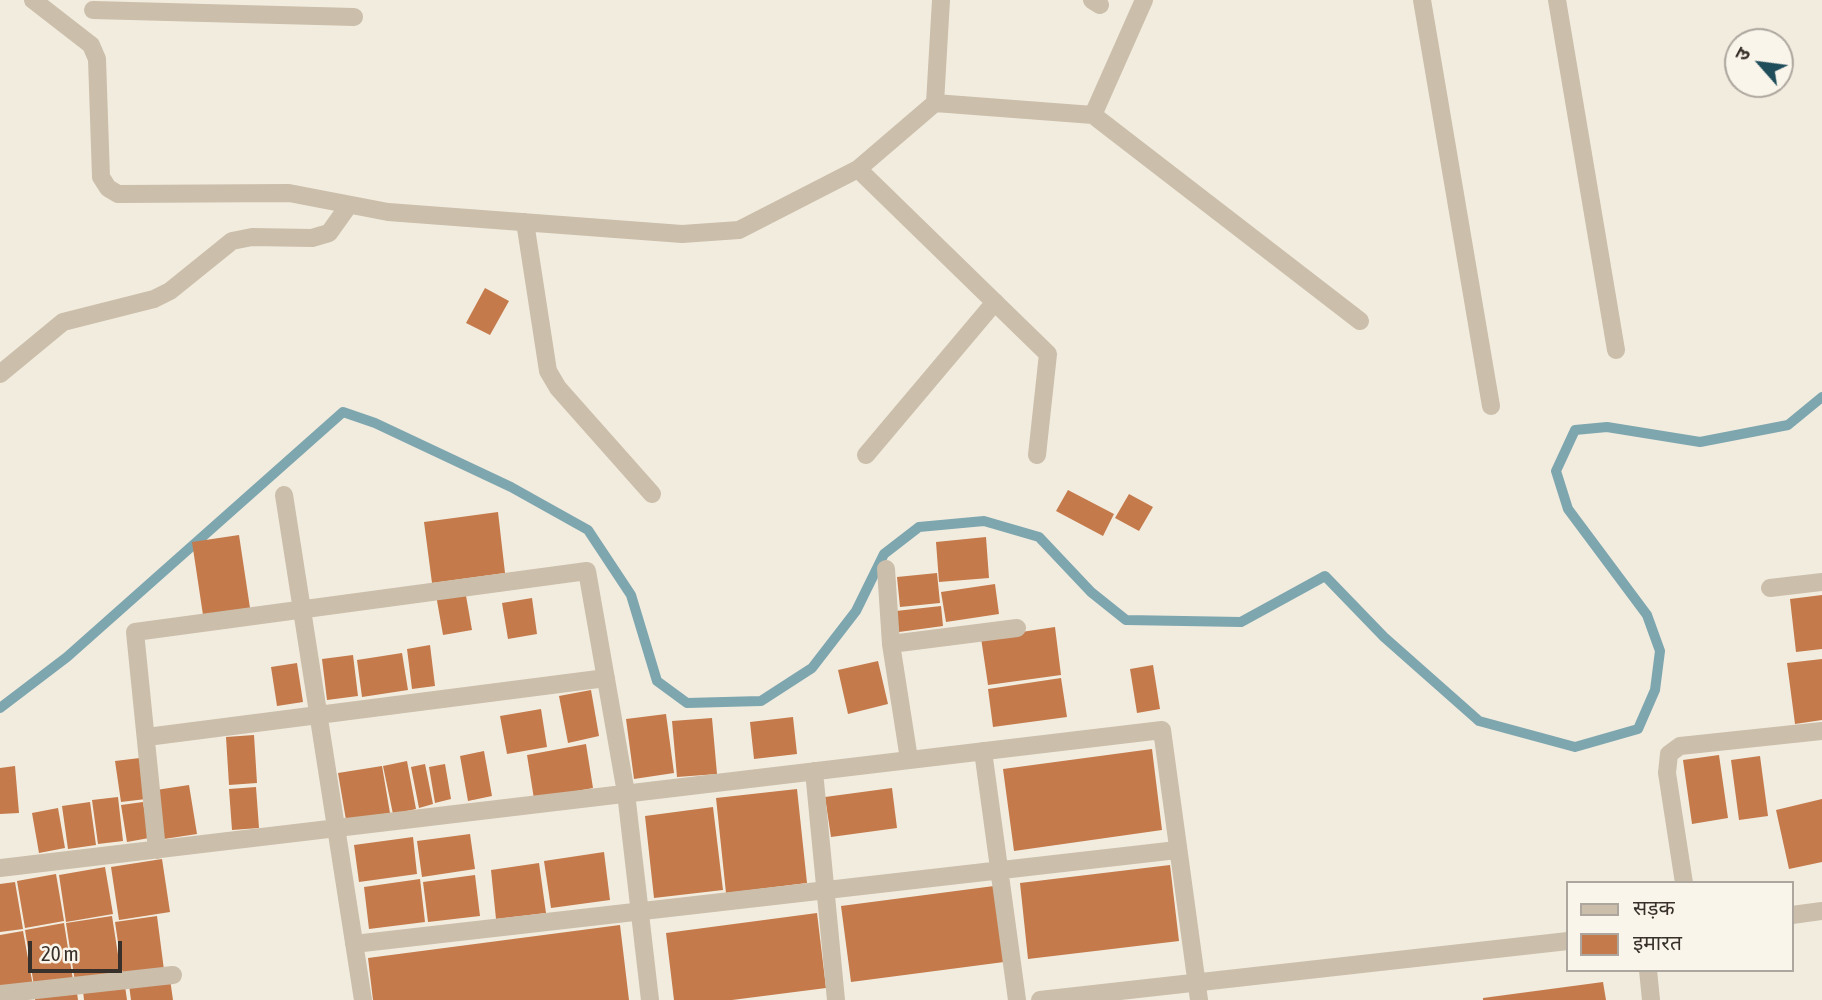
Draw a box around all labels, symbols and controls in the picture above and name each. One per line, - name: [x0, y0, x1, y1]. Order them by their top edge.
- north arrow: [1724, 28, 1794, 98]
- text: उ: [1730, 44, 1755, 64]
- legend: [1566, 881, 1794, 972]
- text: सड़क: [1633, 895, 1675, 919]
- scale bar: [32, 926, 126, 970]
- text: इमारत: [1633, 930, 1682, 954]
- text: 20 m: [41, 941, 79, 965]

